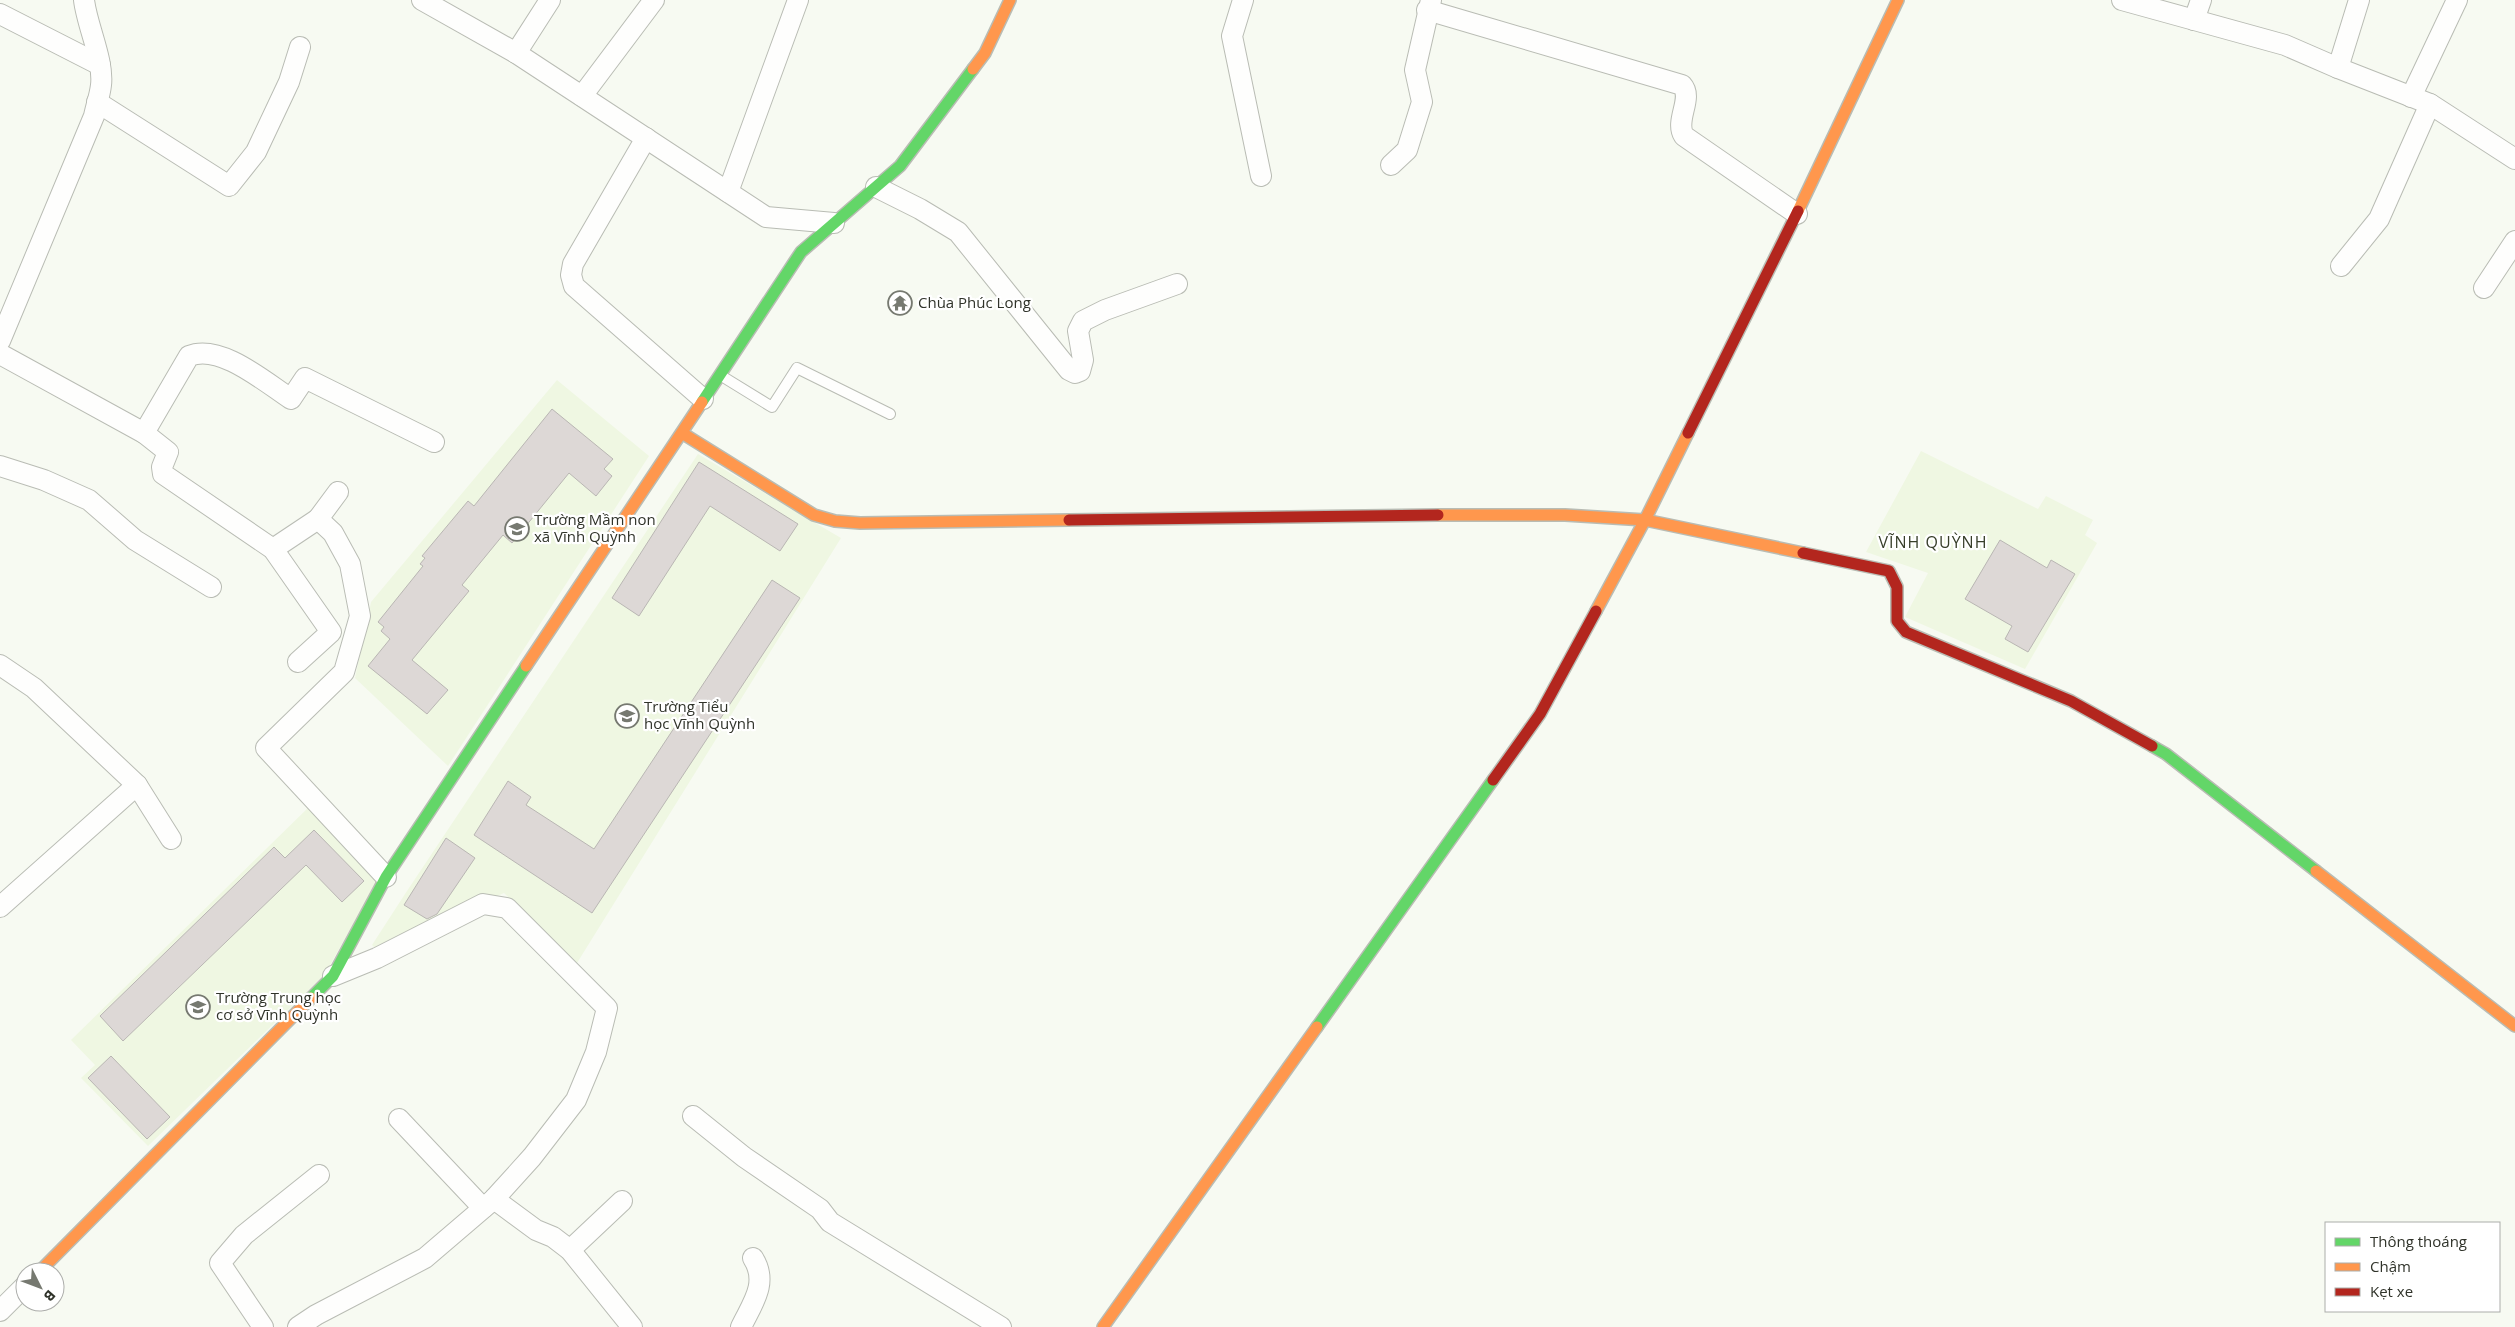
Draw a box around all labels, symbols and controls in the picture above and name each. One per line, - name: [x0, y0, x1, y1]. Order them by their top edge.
- temple icon: Chùa Phúc Long: [887, 290, 913, 316]
- place label: Chùa Phúc Long: [918, 292, 1031, 312]
- place label: Trường Mầm non xã Vĩnh Quỳnh: [534, 509, 656, 546]
- school or university icon: Trường Mầm non xã Vĩnh Quỳnh: [504, 516, 530, 542]
- district label: VĨNH QUỲNH: [1879, 531, 1987, 553]
- place label: Trường Tiểu học Vĩnh Quỳnh: [644, 696, 755, 733]
- school or university icon: Trường Tiểu học Vĩnh Quỳnh: [614, 703, 640, 729]
- place label: Trường Trung học cơ sở Vĩnh Quỳnh: [216, 987, 341, 1024]
- school or university icon: Trường Trung học cơ sở Vĩnh Quỳnh: [185, 994, 211, 1020]
- legend: [2325, 1222, 2500, 1312]
- text: Thông thoáng: [2370, 1231, 2467, 1251]
- text: Chậm: [2370, 1256, 2411, 1276]
- north arrow: [15, 1262, 65, 1312]
- text: Kẹt xe: [2370, 1281, 2413, 1301]
- text: B: [40, 1286, 60, 1306]

